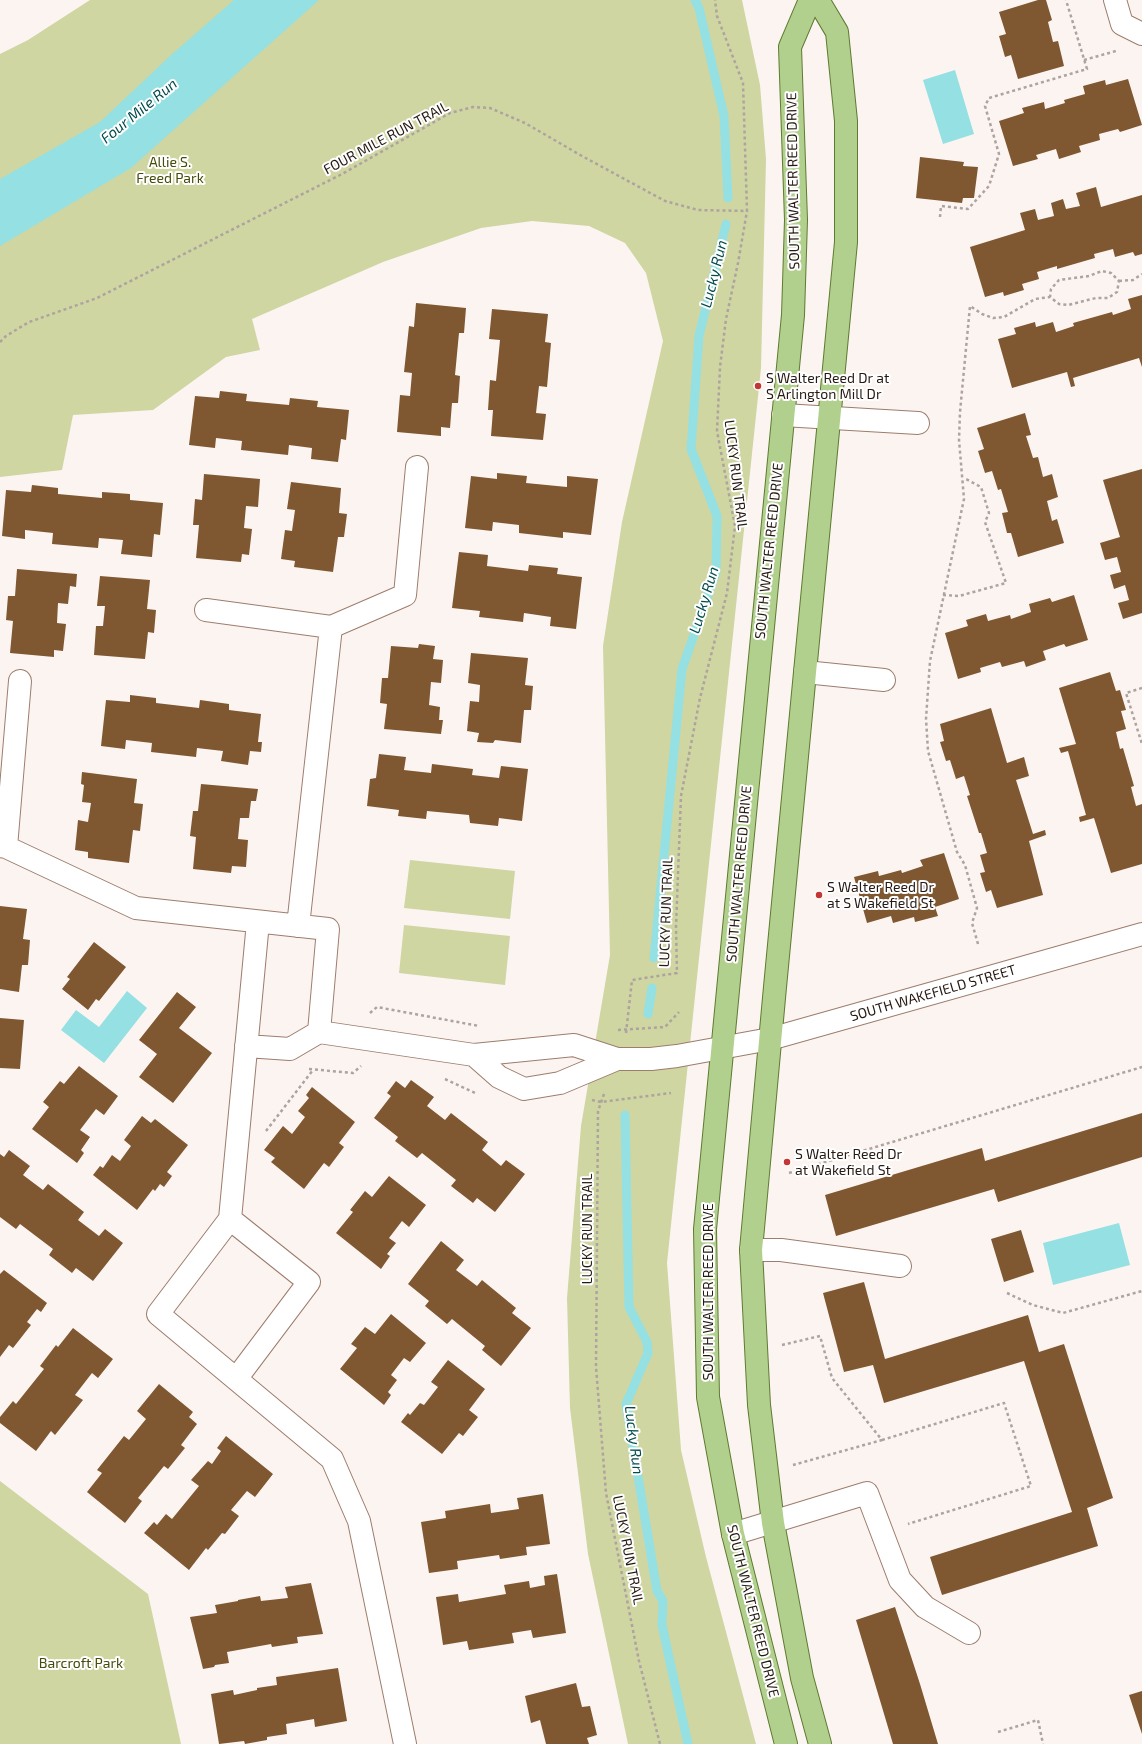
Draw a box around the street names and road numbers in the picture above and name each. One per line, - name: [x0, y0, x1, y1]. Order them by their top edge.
- street label: SOUTH WALTER REED DRIVE: [783, 92, 803, 270]
- street label: FOUR MILE RUN TRAIL: [321, 98, 451, 178]
- street label: LUCKY RUN TRAIL: [721, 419, 751, 531]
- street label: SOUTH WALTER REED DRIVE: [751, 462, 787, 640]
- street label: SOUTH WALTER REED DRIVE: [723, 785, 755, 963]
- street label: LUCKY RUN TRAIL: [656, 856, 676, 968]
- street label: SOUTH WAKEFIELD STREET: [848, 961, 1018, 1025]
- street label: LUCKY RUN TRAIL: [579, 1174, 595, 1284]
- street label: SOUTH WALTER REED DRIVE: [700, 1203, 716, 1381]
- street label: LUCKY RUN TRAIL: [609, 1494, 647, 1606]
- street label: SOUTH WALTER REED DRIVE: [723, 1523, 783, 1699]

